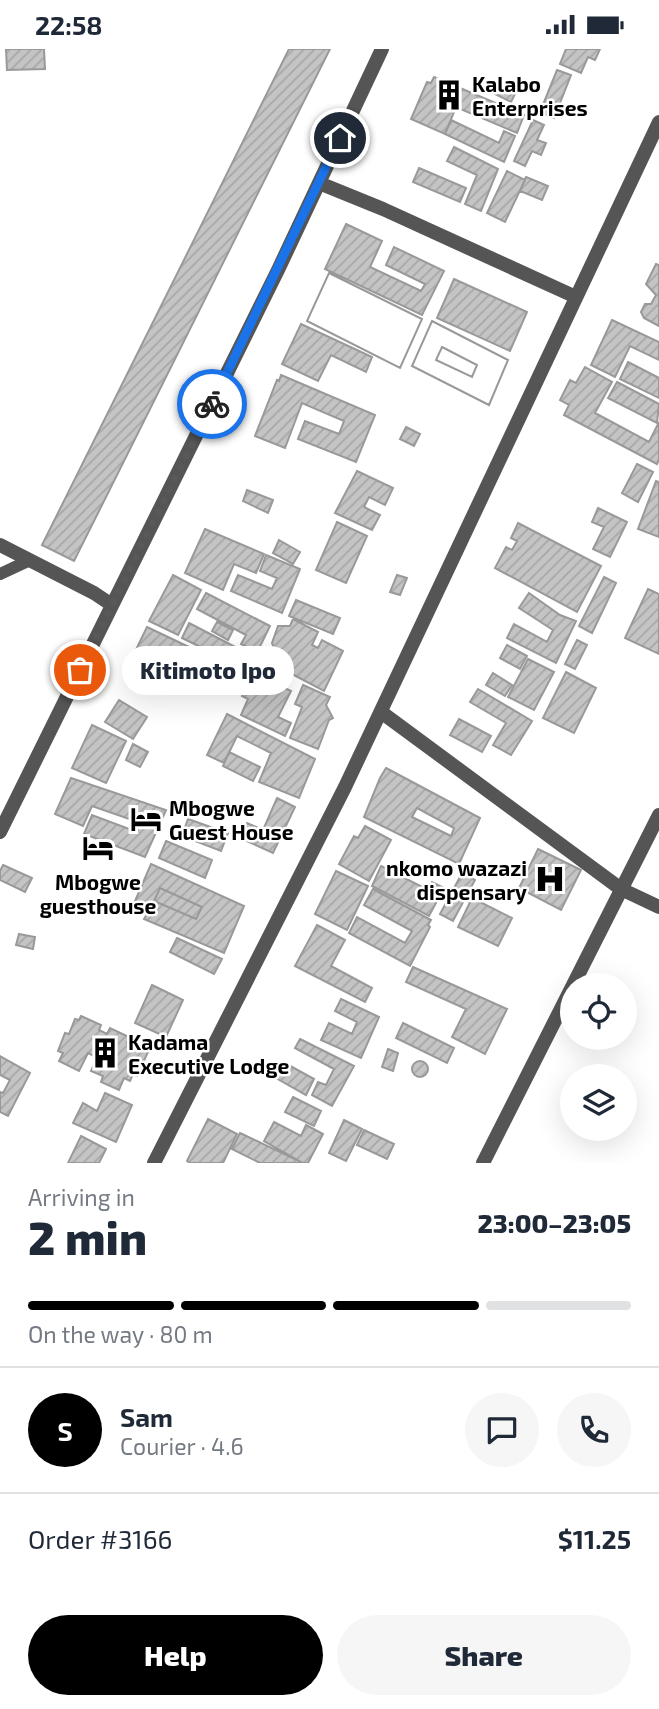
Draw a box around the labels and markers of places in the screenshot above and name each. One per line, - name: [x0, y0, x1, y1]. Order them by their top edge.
- place label: Kalabo Enterprises: [472, 71, 588, 120]
- building icon: Kalabo Enterprises: [432, 78, 466, 112]
- pin: [310, 108, 370, 168]
- pin: [50, 640, 110, 700]
- callout: Kitimoto Ipo: [122, 645, 294, 695]
- place label: Mbogwe Guest House: [169, 795, 294, 844]
- hotel icon: Mbogwe Guest House: [129, 802, 163, 836]
- hotel icon: Mbogwe guesthouse: [81, 831, 115, 865]
- place label: nkomo wazazi dispensary: [386, 855, 527, 905]
- hospital icon: nkomo wazazi dispensary: [533, 862, 567, 896]
- place label: Mbogwe guesthouse: [40, 869, 157, 918]
- place label: Kadama Executive Lodge: [128, 1029, 289, 1078]
- building icon: Kadama Executive Lodge: [88, 1036, 122, 1070]

